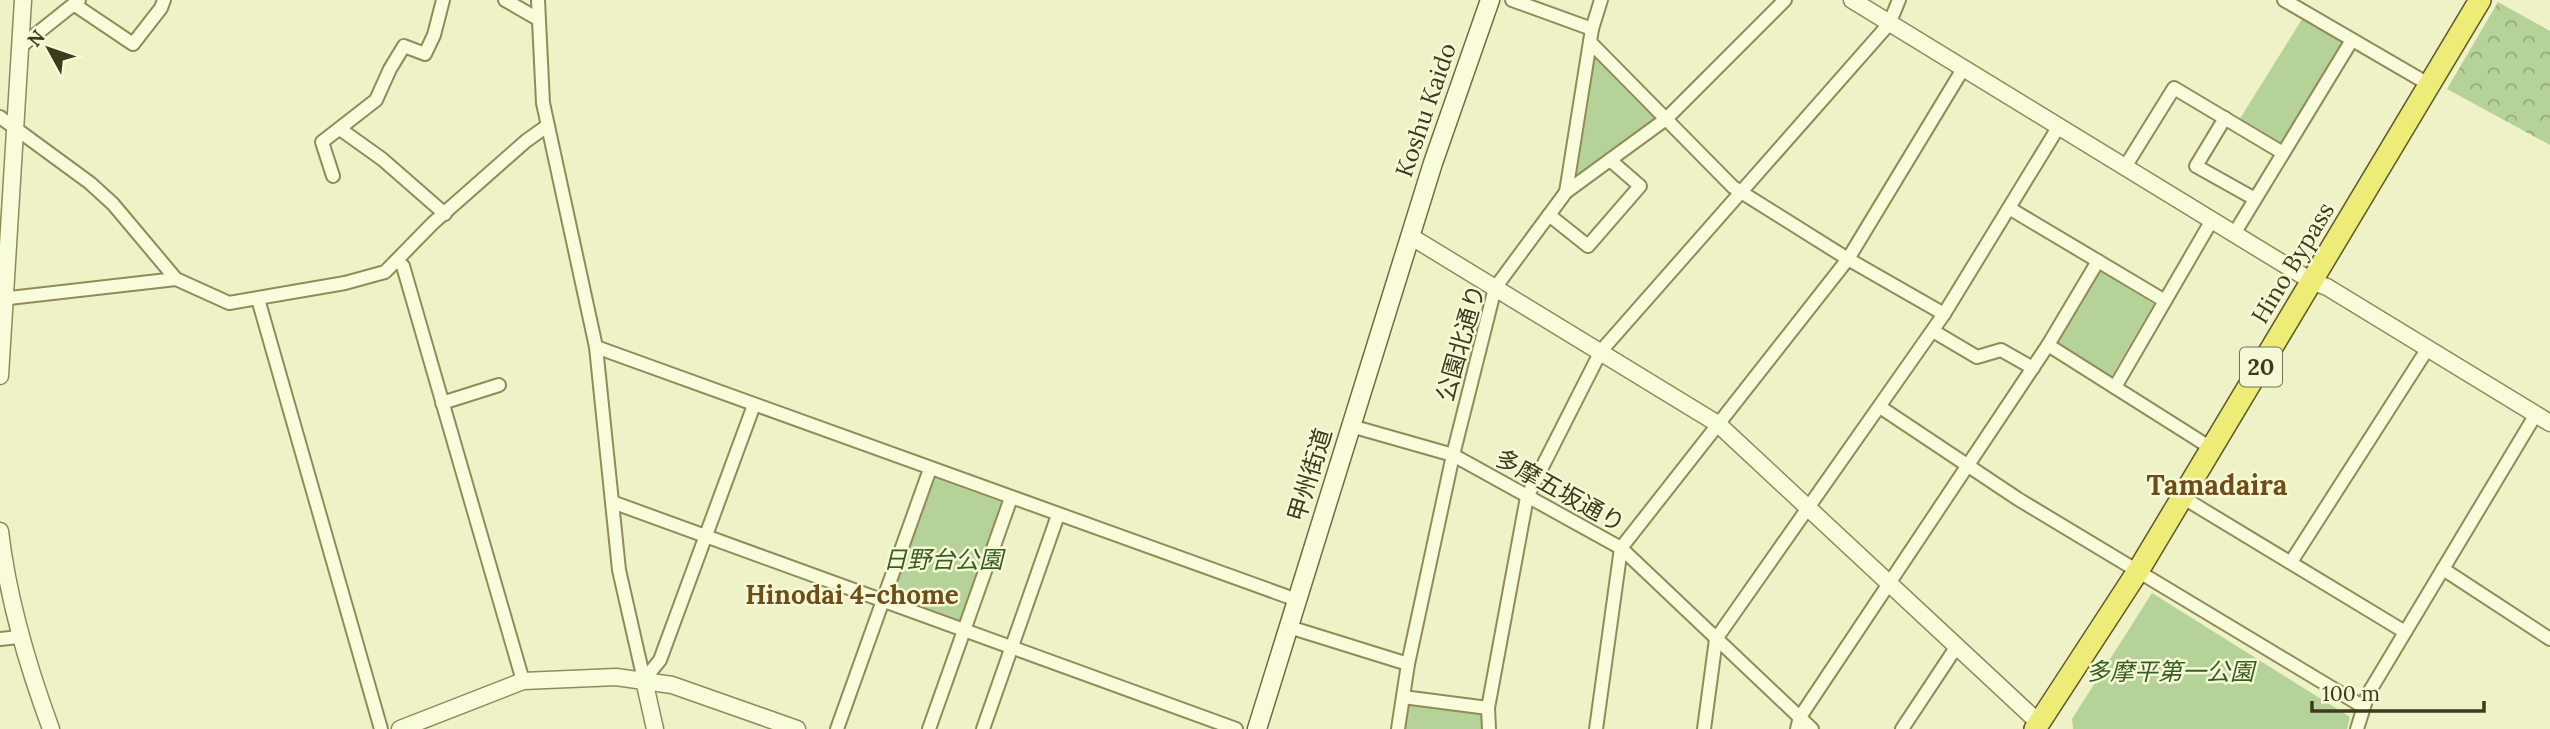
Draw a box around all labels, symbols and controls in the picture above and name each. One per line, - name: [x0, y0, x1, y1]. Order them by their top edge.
- north arrow: [14, 14, 84, 84]
- text: N: [22, 24, 50, 51]
- street label: Koshu Kaido: [1388, 39, 1463, 181]
- street label: Hino Bypass: [2244, 196, 2341, 329]
- street label: 公園北通り: [1429, 281, 1492, 405]
- road number: 20: [2240, 348, 2282, 386]
- street label: 甲州街道: [1281, 424, 1338, 525]
- street label: 多摩五坂通り: [1490, 442, 1631, 539]
- district label: Tamadaira: [2147, 467, 2288, 503]
- park label: 日野台公園: [883, 544, 1006, 575]
- district label: Hinodai 4-chome: [745, 578, 959, 611]
- park label: 多摩平第一公園: [2086, 656, 2257, 687]
- scale bar: [2312, 670, 2484, 714]
- text: 100 m: [2322, 680, 2380, 707]

